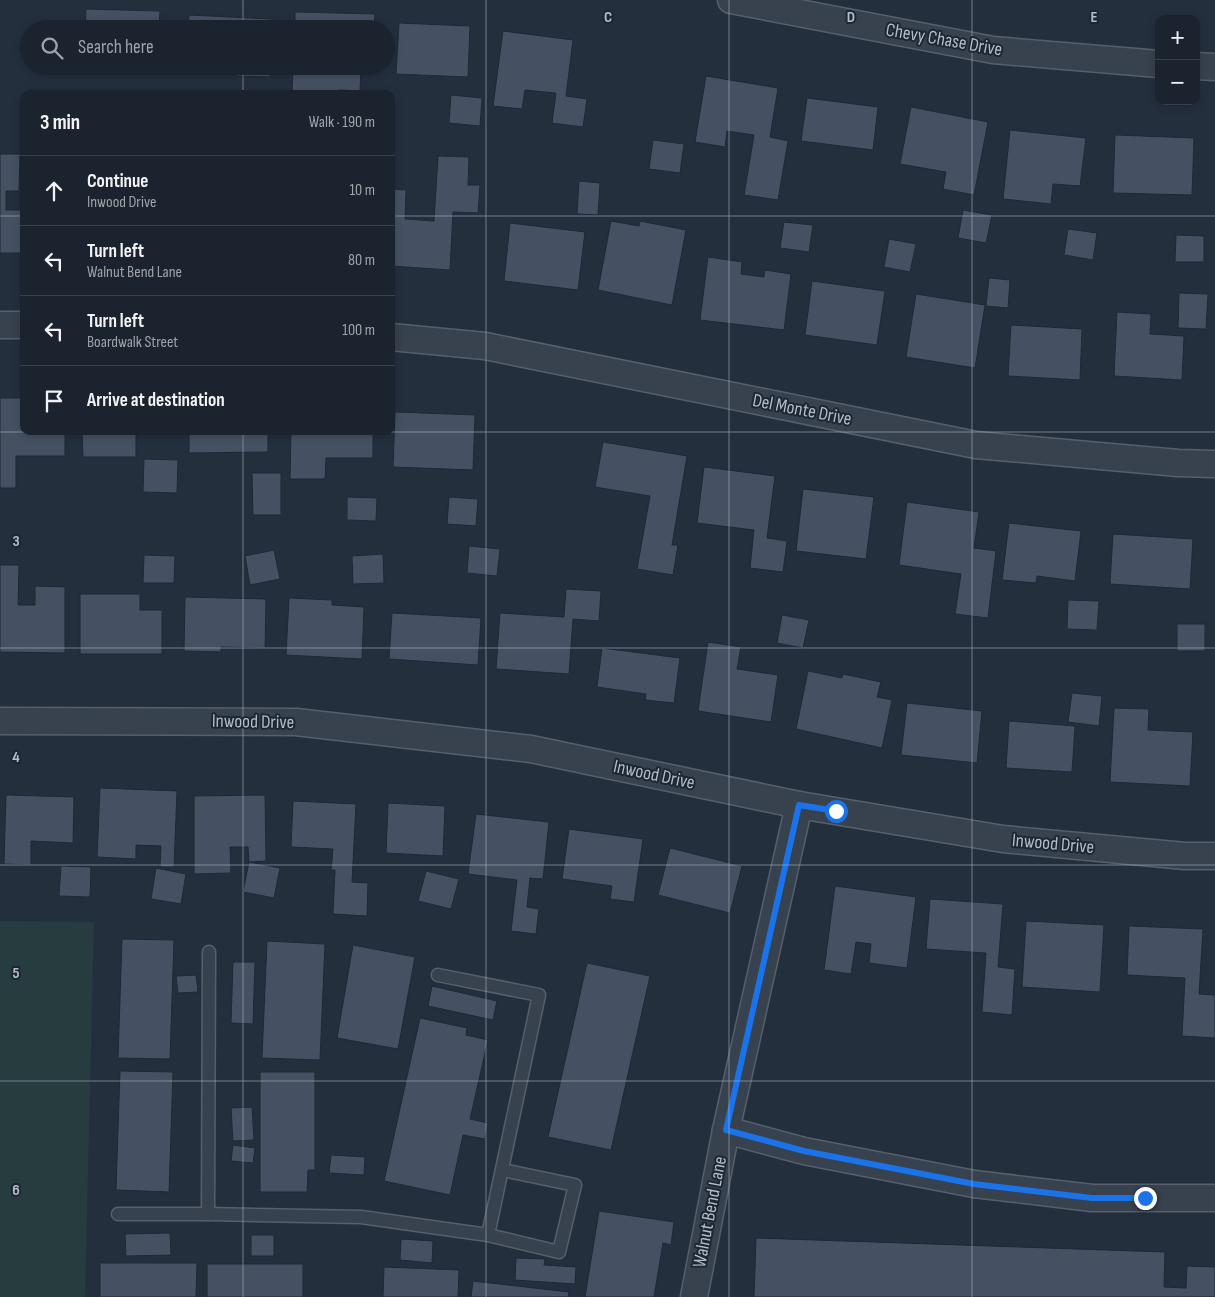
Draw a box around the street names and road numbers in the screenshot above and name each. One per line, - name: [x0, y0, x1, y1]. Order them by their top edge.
- street label: Chevy Chase Drive: [884, 18, 1004, 62]
- street label: Del Monte Drive: [750, 389, 854, 431]
- street label: Inwood Drive: [212, 710, 294, 734]
- street label: Inwood Drive: [611, 755, 697, 795]
- street label: Inwood Drive: [1011, 829, 1095, 859]
- street label: Walnut Bend Lane: [688, 1154, 732, 1270]

